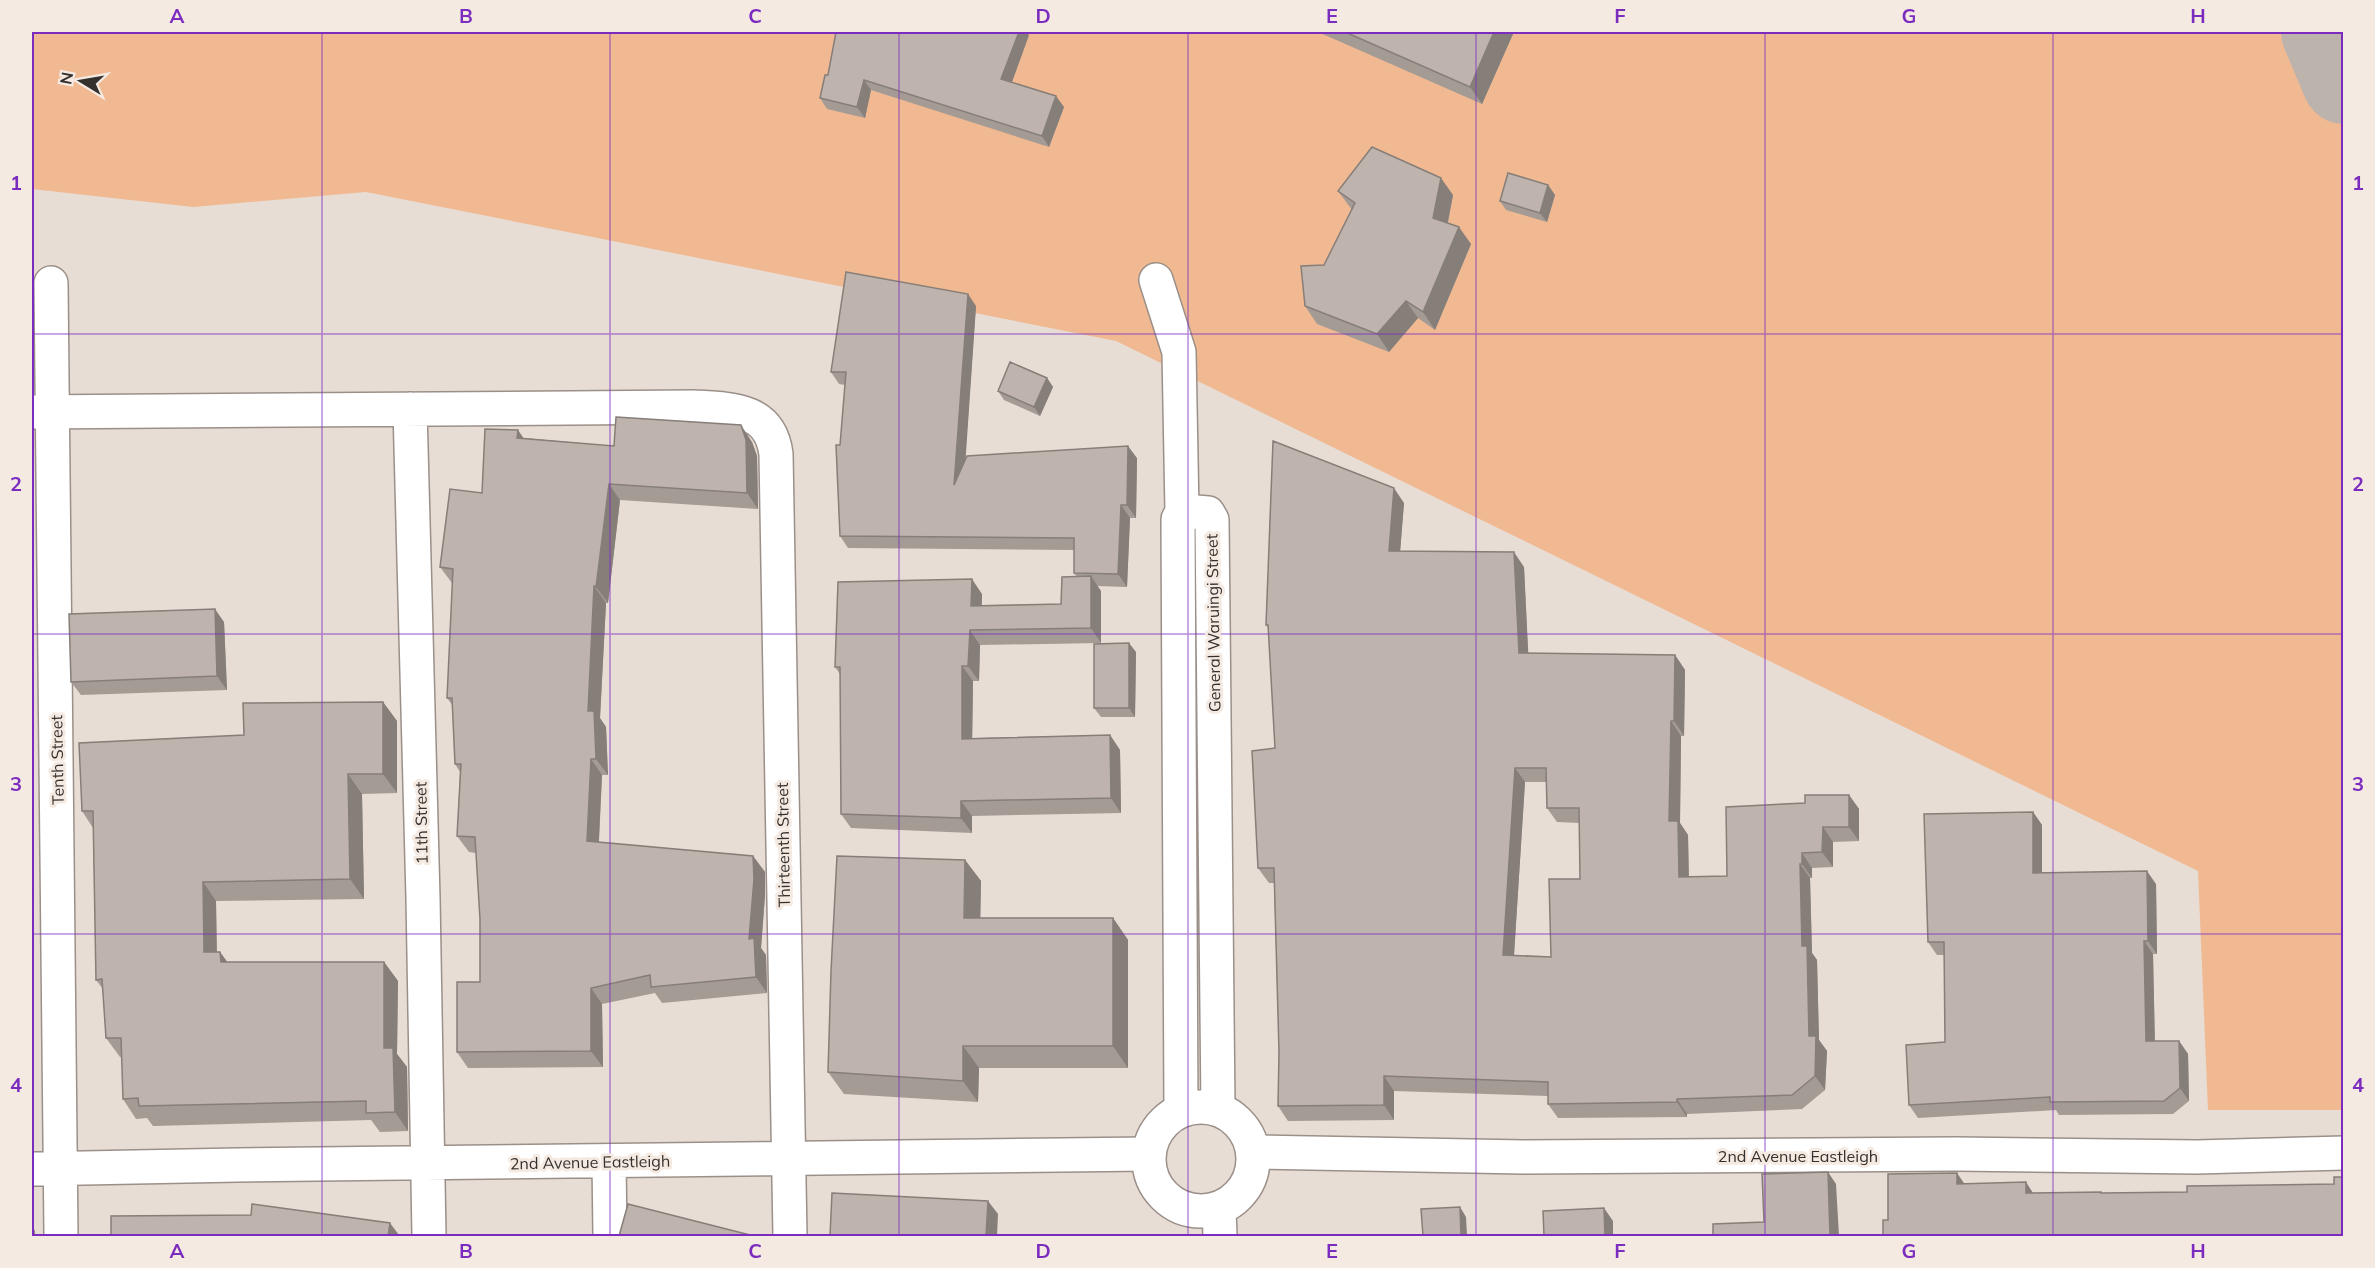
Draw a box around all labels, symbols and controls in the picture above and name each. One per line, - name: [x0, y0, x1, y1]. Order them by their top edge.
- text: A: [170, 3, 185, 28]
- text: B: [459, 3, 473, 28]
- text: C: [748, 3, 762, 28]
- text: D: [1035, 3, 1051, 28]
- text: E: [1326, 3, 1338, 28]
- text: F: [1614, 3, 1626, 28]
- text: G: [1902, 3, 1916, 28]
- text: H: [2190, 3, 2206, 28]
- north arrow: [51, 51, 111, 111]
- text: N: [55, 70, 77, 86]
- text: 1: [10, 170, 22, 195]
- text: 1: [2352, 170, 2364, 195]
- text: 2: [10, 471, 22, 496]
- text: 2: [2352, 471, 2364, 496]
- street label: General Waruingi Street: [1201, 533, 1225, 712]
- street label: Tenth Street: [46, 714, 68, 805]
- text: 3: [10, 771, 22, 796]
- text: 3: [2352, 771, 2364, 796]
- street label: 11th Street: [410, 781, 432, 864]
- street label: Thirteenth Street: [772, 782, 794, 908]
- text: 4: [10, 1072, 22, 1097]
- text: 4: [2352, 1072, 2364, 1097]
- street label: 2nd Avenue Eastleigh: [1718, 1146, 1878, 1166]
- street label: 2nd Avenue Eastleigh: [510, 1151, 670, 1173]
- text: A: [170, 1238, 185, 1263]
- text: B: [459, 1238, 473, 1263]
- text: C: [748, 1238, 762, 1263]
- text: D: [1035, 1238, 1051, 1263]
- text: E: [1326, 1238, 1338, 1263]
- text: F: [1614, 1238, 1626, 1263]
- text: G: [1902, 1238, 1916, 1263]
- text: H: [2190, 1238, 2206, 1263]

